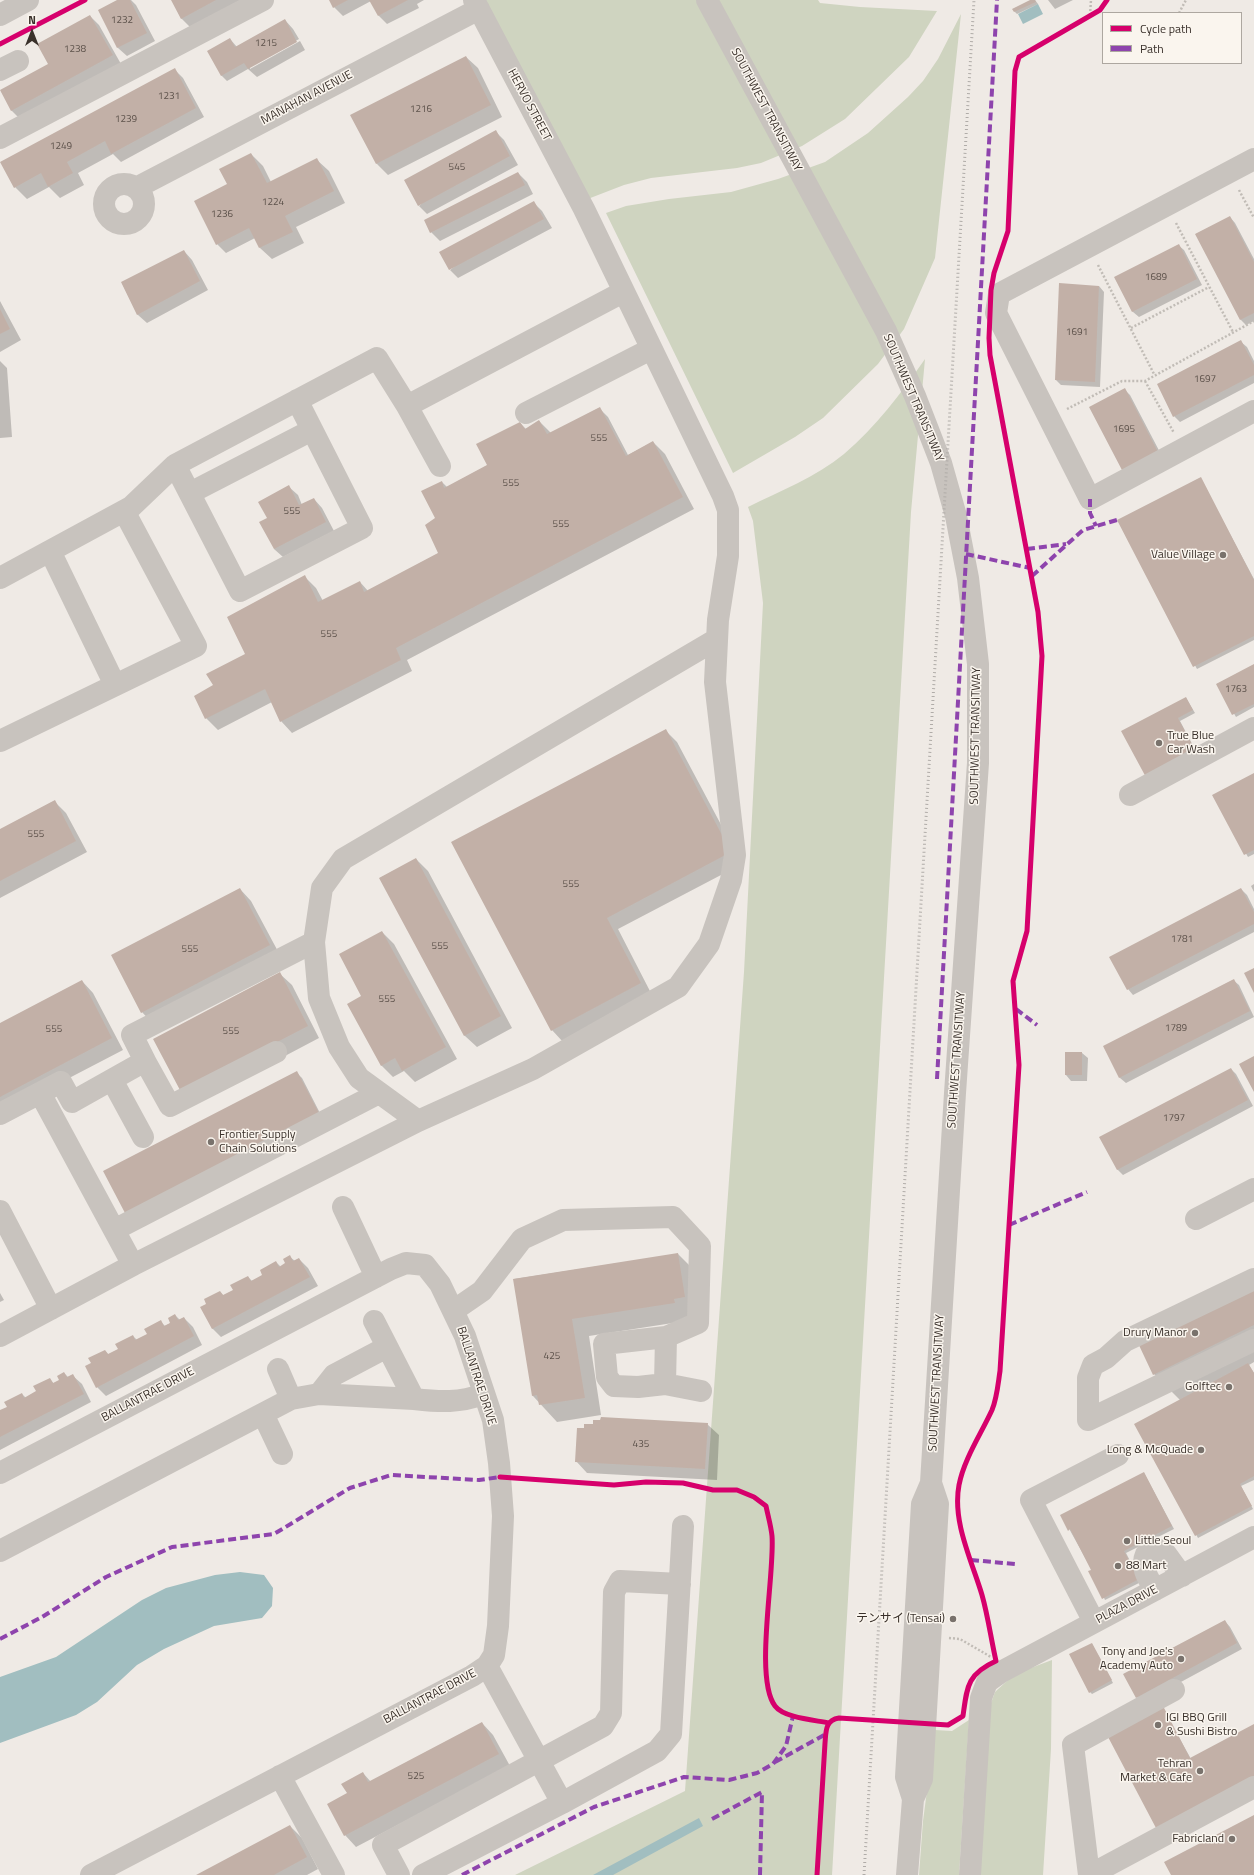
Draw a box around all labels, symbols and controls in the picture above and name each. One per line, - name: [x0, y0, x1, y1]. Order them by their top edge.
- north arrow: [12, 12, 52, 52]
- text: N: [28, 12, 36, 28]
- legend: [1102, 12, 1242, 64]
- house number: 1232: [111, 15, 133, 27]
- text: Cycle path: [1140, 19, 1192, 38]
- house number: 1215: [255, 38, 277, 50]
- text: Path: [1140, 39, 1164, 58]
- house number: 1238: [64, 44, 86, 56]
- street label: SOUTHWEST TRANSITWAY: [727, 46, 805, 174]
- street label: HERVO STREET: [504, 67, 554, 143]
- street label: MANAHAN AVENUE: [259, 68, 355, 128]
- house number: 1231: [158, 91, 180, 103]
- house number: 1216: [410, 104, 432, 116]
- house number: 1239: [115, 114, 137, 126]
- house number: 1249: [50, 141, 72, 153]
- house number: 545: [449, 162, 465, 174]
- house number: 1224: [262, 197, 284, 209]
- house number: 1236: [211, 209, 233, 221]
- house number: 1689: [1145, 272, 1167, 284]
- house number: 1691: [1066, 327, 1088, 339]
- street label: SOUTHWEST TRANSITWAY: [880, 332, 946, 464]
- house number: 1697: [1194, 374, 1216, 386]
- house number: 1695: [1113, 424, 1135, 436]
- house number: 555: [591, 433, 607, 445]
- house number: 555: [503, 478, 519, 490]
- house number: 555: [284, 506, 300, 518]
- house number: 555: [553, 519, 569, 531]
- place label: Value Village: [1151, 548, 1215, 562]
- marker: Value Village: [1218, 550, 1228, 560]
- house number: 555: [321, 629, 337, 641]
- street label: SOUTHWEST TRANSITWAY: [968, 667, 984, 805]
- house number: 1763: [1225, 684, 1247, 696]
- place label: True Blue Car Wash: [1167, 729, 1215, 757]
- marker: True Blue Car Wash: [1154, 738, 1164, 748]
- house number: 555: [28, 829, 44, 841]
- house number: 555: [563, 879, 579, 891]
- house number: 1781: [1171, 934, 1193, 946]
- house number: 555: [432, 941, 448, 953]
- house number: 555: [182, 944, 198, 956]
- street label: SOUTHWEST TRANSITWAY: [945, 991, 969, 1129]
- house number: 555: [379, 994, 395, 1006]
- house number: 1789: [1165, 1023, 1187, 1035]
- house number: 555: [46, 1024, 62, 1036]
- house number: 555: [223, 1026, 239, 1038]
- house number: 1797: [1163, 1113, 1185, 1125]
- place label: Frontier Supply Chain Solutions: [219, 1128, 297, 1156]
- marker: Frontier Supply Chain Solutions: [206, 1137, 216, 1147]
- street label: SOUTHWEST TRANSITWAY: [926, 1314, 948, 1452]
- street label: BALLANTRAE DRIVE: [453, 1325, 499, 1427]
- place label: Drury Manor: [1123, 1326, 1187, 1340]
- marker: Drury Manor: [1190, 1328, 1200, 1338]
- house number: 425: [544, 1351, 560, 1363]
- street label: BALLANTRAE DRIVE: [99, 1364, 197, 1426]
- place label: Golftec: [1185, 1380, 1221, 1394]
- marker: Golftec: [1224, 1382, 1234, 1392]
- house number: 435: [633, 1439, 649, 1451]
- place label: Long & McQuade: [1107, 1443, 1193, 1457]
- marker: Long & McQuade: [1196, 1445, 1206, 1455]
- place label: Little Seoul: [1135, 1534, 1191, 1548]
- marker: Little Seoul: [1122, 1536, 1132, 1546]
- place label: 88 Mart: [1126, 1559, 1167, 1573]
- marker: 88 Mart: [1113, 1561, 1123, 1571]
- street label: PLAZA DRIVE: [1094, 1583, 1160, 1627]
- place label: テンサイ (Tensai): [856, 1612, 945, 1626]
- marker: テンサイ (Tensai): [948, 1614, 958, 1624]
- place label: Tony and Joe's Academy Auto: [1100, 1645, 1173, 1673]
- marker: Tony and Joe's Academy Auto: [1176, 1654, 1186, 1664]
- street label: BALLANTRAE DRIVE: [381, 1666, 479, 1728]
- place label: IGI BBQ Grill & Sushi Bistro: [1166, 1711, 1237, 1739]
- marker: IGI BBQ Grill & Sushi Bistro: [1153, 1720, 1163, 1730]
- place label: Tehran Market & Cafe: [1120, 1757, 1192, 1785]
- marker: Tehran Market & Cafe: [1195, 1766, 1205, 1776]
- house number: 525: [408, 1771, 424, 1783]
- place label: Fabricland: [1172, 1832, 1224, 1846]
- marker: Fabricland: [1227, 1834, 1237, 1844]

